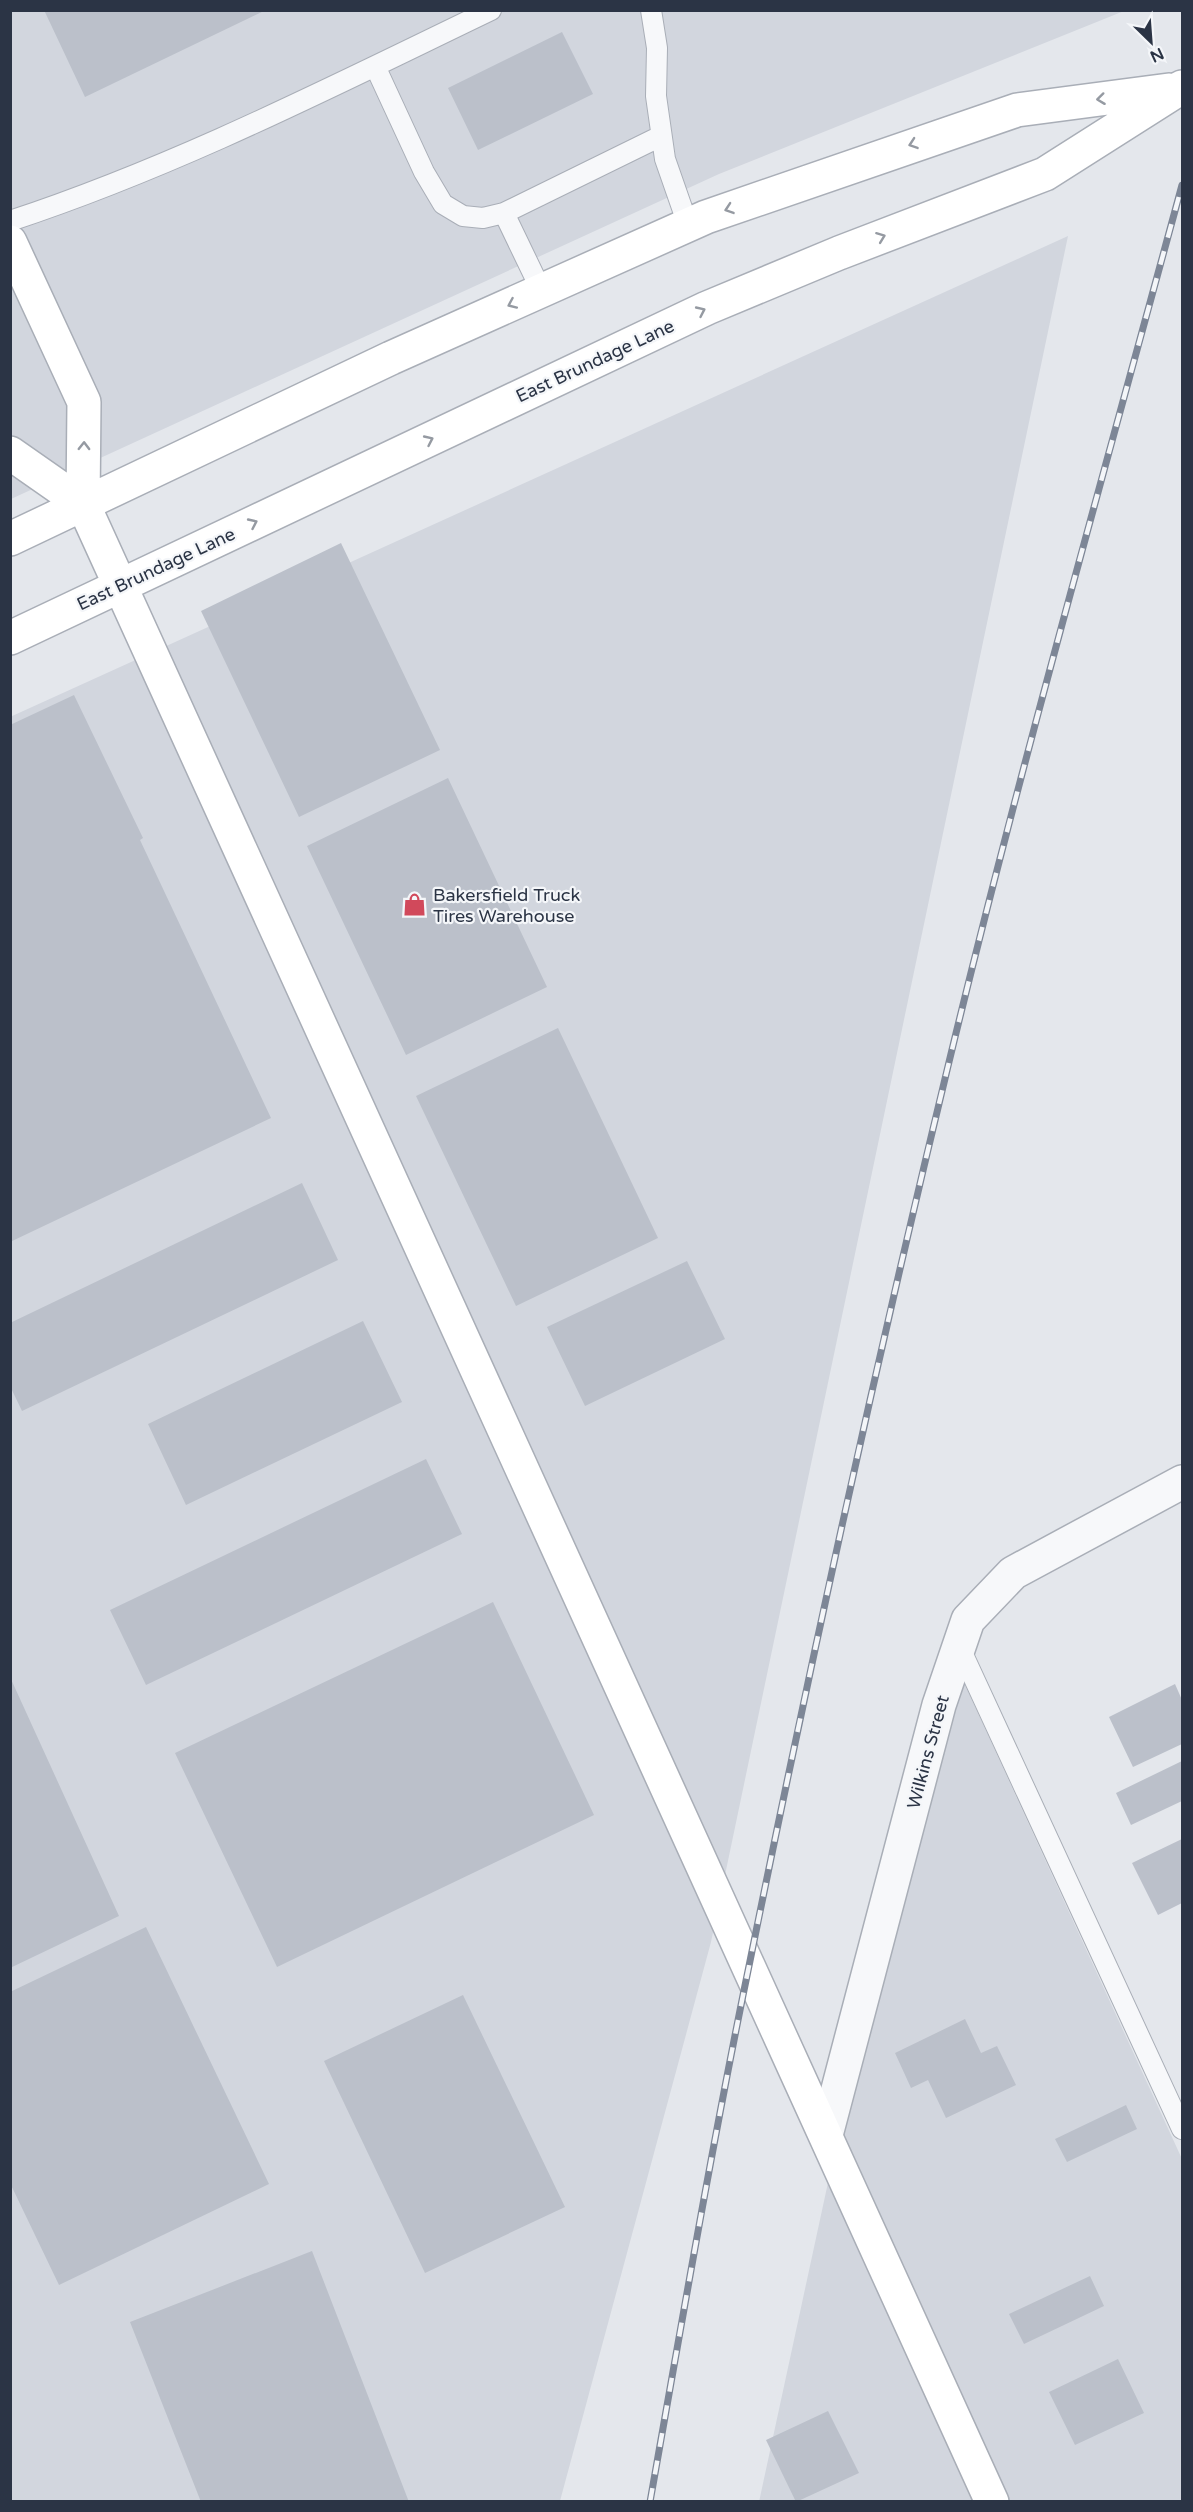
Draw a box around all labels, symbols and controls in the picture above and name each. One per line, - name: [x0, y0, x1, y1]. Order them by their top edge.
- north arrow: [1121, 12, 1181, 72]
- text: N: [1147, 43, 1167, 66]
- one-way arrow: [1097, 92, 1106, 104]
- one-way arrow: [908, 137, 919, 150]
- one-way arrow: [724, 201, 735, 214]
- one-way arrow: [875, 232, 886, 244]
- one-way arrow: [507, 297, 518, 309]
- one-way arrow: [694, 307, 705, 319]
- street label: East Brundage Lane: [512, 315, 678, 407]
- one-way arrow: [423, 435, 434, 447]
- one-way arrow: [78, 441, 90, 450]
- one-way arrow: [246, 518, 257, 530]
- street label: East Brundage Lane: [73, 523, 239, 615]
- place label: Bakersfield Truck Tires Warehouse: [433, 884, 580, 927]
- shop icon: Bakersfield Truck Tires Warehouse: [402, 892, 428, 918]
- street label: Wilkins Street: [902, 1693, 954, 1811]

